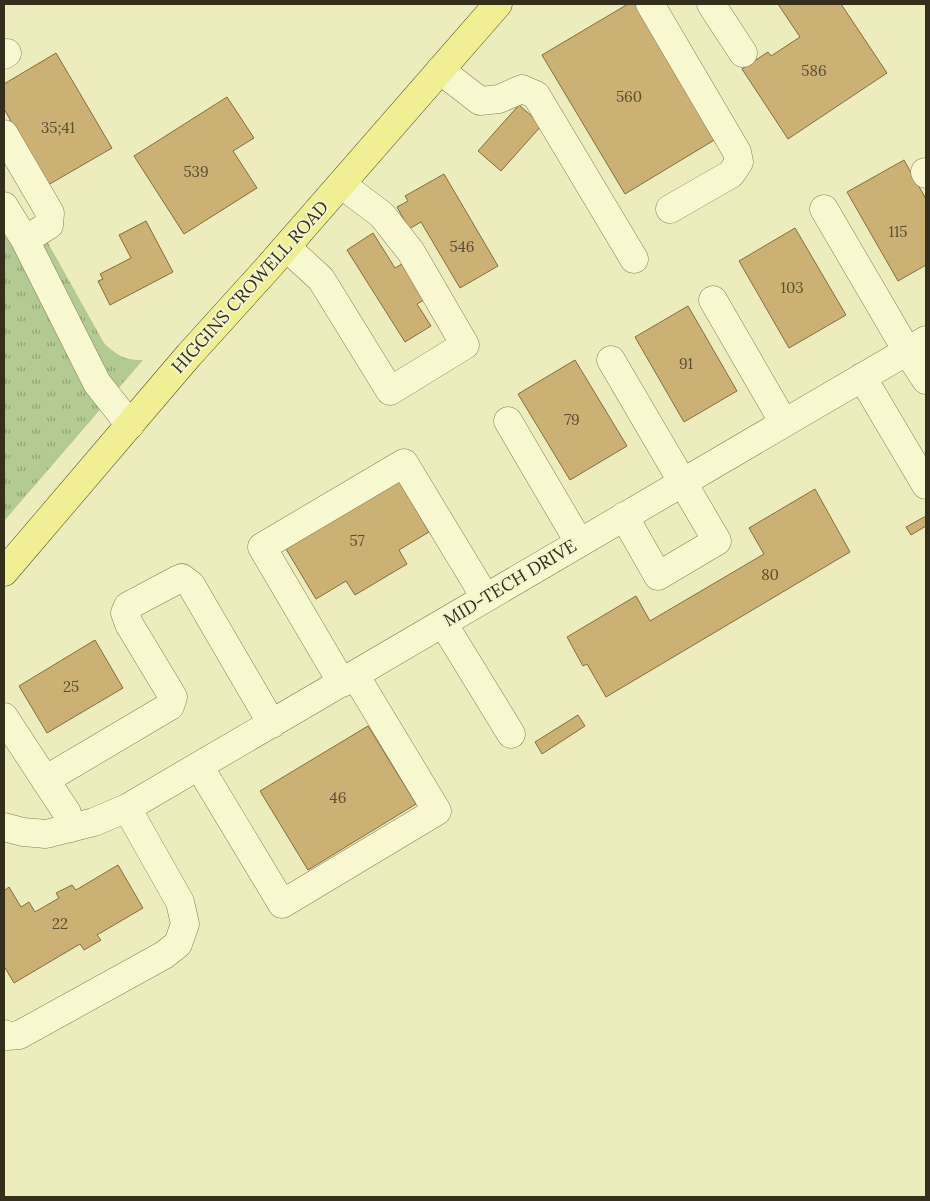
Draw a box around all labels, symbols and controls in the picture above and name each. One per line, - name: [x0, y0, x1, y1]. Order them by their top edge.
- house number: 586: [801, 61, 827, 80]
- house number: 560: [616, 87, 642, 106]
- house number: 35;41: [41, 118, 75, 137]
- house number: 539: [183, 162, 209, 181]
- street label: HIGGINS CROWELL ROAD: [166, 196, 333, 378]
- house number: 115: [888, 222, 908, 241]
- house number: 546: [450, 237, 474, 256]
- house number: 103: [780, 278, 804, 297]
- house number: 91: [679, 354, 693, 373]
- house number: 79: [564, 410, 580, 429]
- house number: 57: [349, 531, 365, 550]
- street label: MID-TECH DRIVE: [439, 534, 580, 631]
- house number: 80: [761, 565, 779, 584]
- house number: 25: [63, 677, 79, 696]
- house number: 46: [330, 788, 346, 807]
- house number: 22: [52, 914, 68, 933]

